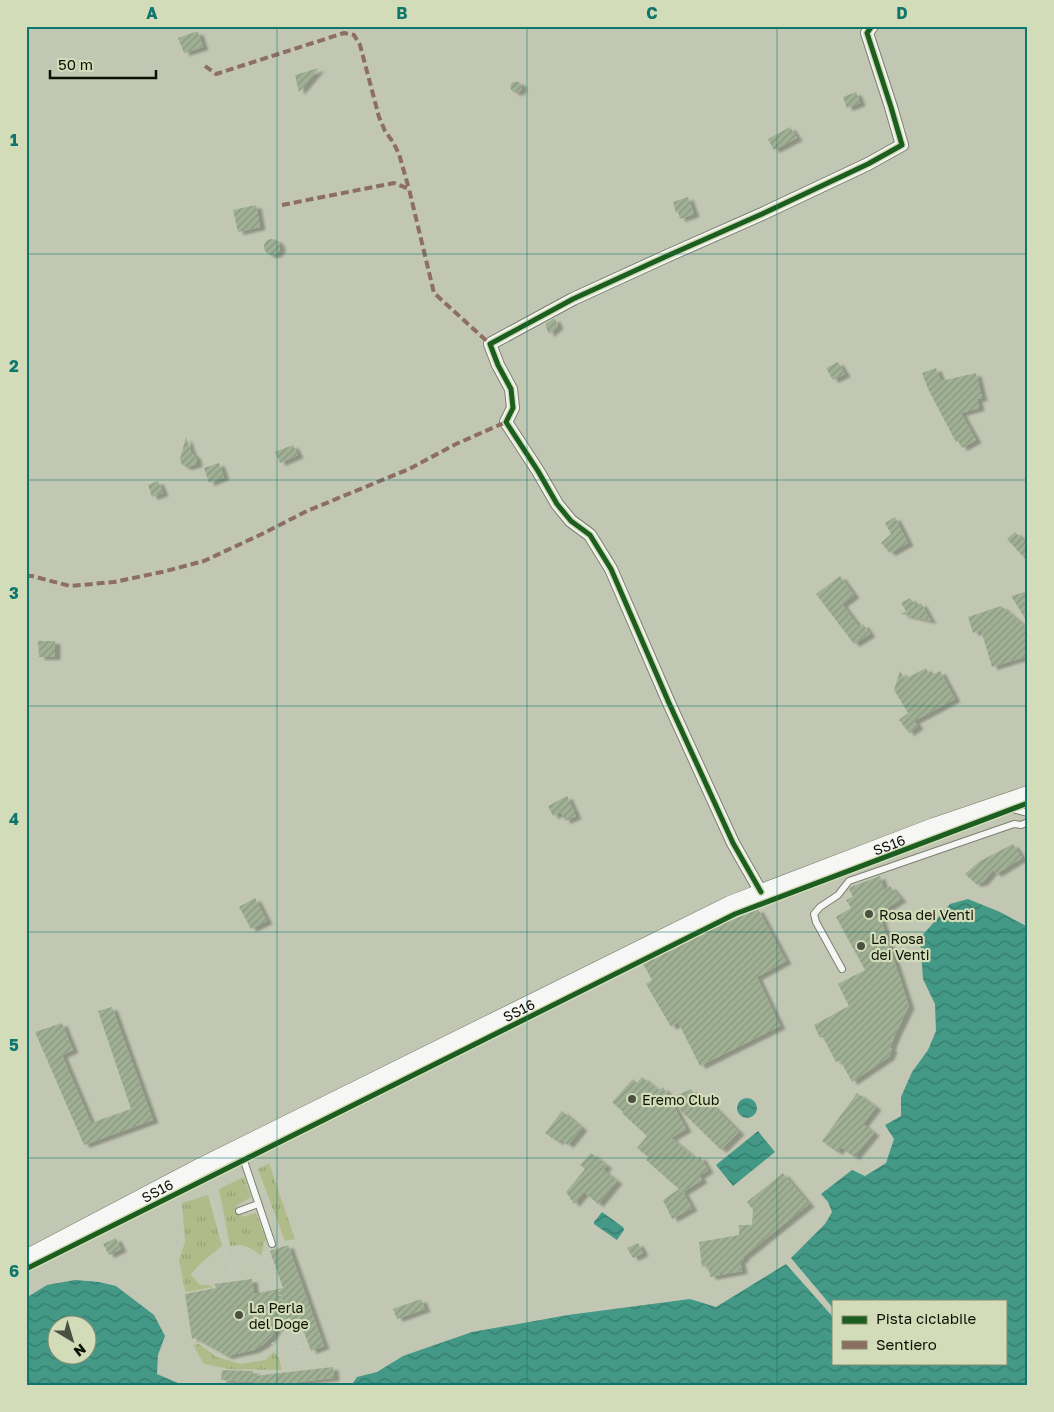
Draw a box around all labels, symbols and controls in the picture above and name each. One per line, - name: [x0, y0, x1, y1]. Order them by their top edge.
- text: A: [146, 3, 158, 23]
- text: B: [396, 3, 408, 23]
- text: C: [646, 3, 658, 23]
- text: D: [896, 3, 908, 23]
- scale bar: [50, 48, 156, 80]
- text: 50 m: [58, 55, 93, 73]
- text: 1: [10, 130, 18, 150]
- text: 2: [9, 356, 19, 376]
- text: 3: [9, 583, 19, 603]
- text: 4: [9, 809, 19, 829]
- street label: SS16: [870, 830, 907, 858]
- place label: Rosa dei Venti: [879, 906, 974, 923]
- marker: Rosa dei Venti: [863, 908, 875, 920]
- place label: La Rosa dei Venti: [871, 930, 929, 963]
- marker: La Rosa dei Venti: [855, 940, 867, 952]
- street label: SS16: [500, 995, 537, 1025]
- text: 5: [9, 1035, 19, 1055]
- place label: Eremo Club: [642, 1091, 719, 1108]
- marker: Eremo Club: [626, 1093, 638, 1105]
- street label: SS16: [138, 1175, 176, 1205]
- text: 6: [9, 1261, 19, 1281]
- place label: La Perla del Doge: [249, 1299, 309, 1332]
- legend: [832, 1300, 1006, 1364]
- marker: La Perla del Doge: [233, 1309, 245, 1321]
- text: Pista ciclabile: [876, 1309, 977, 1327]
- north arrow: [48, 1314, 98, 1364]
- text: Sentiero: [876, 1335, 937, 1353]
- text: N: [71, 1341, 90, 1361]

